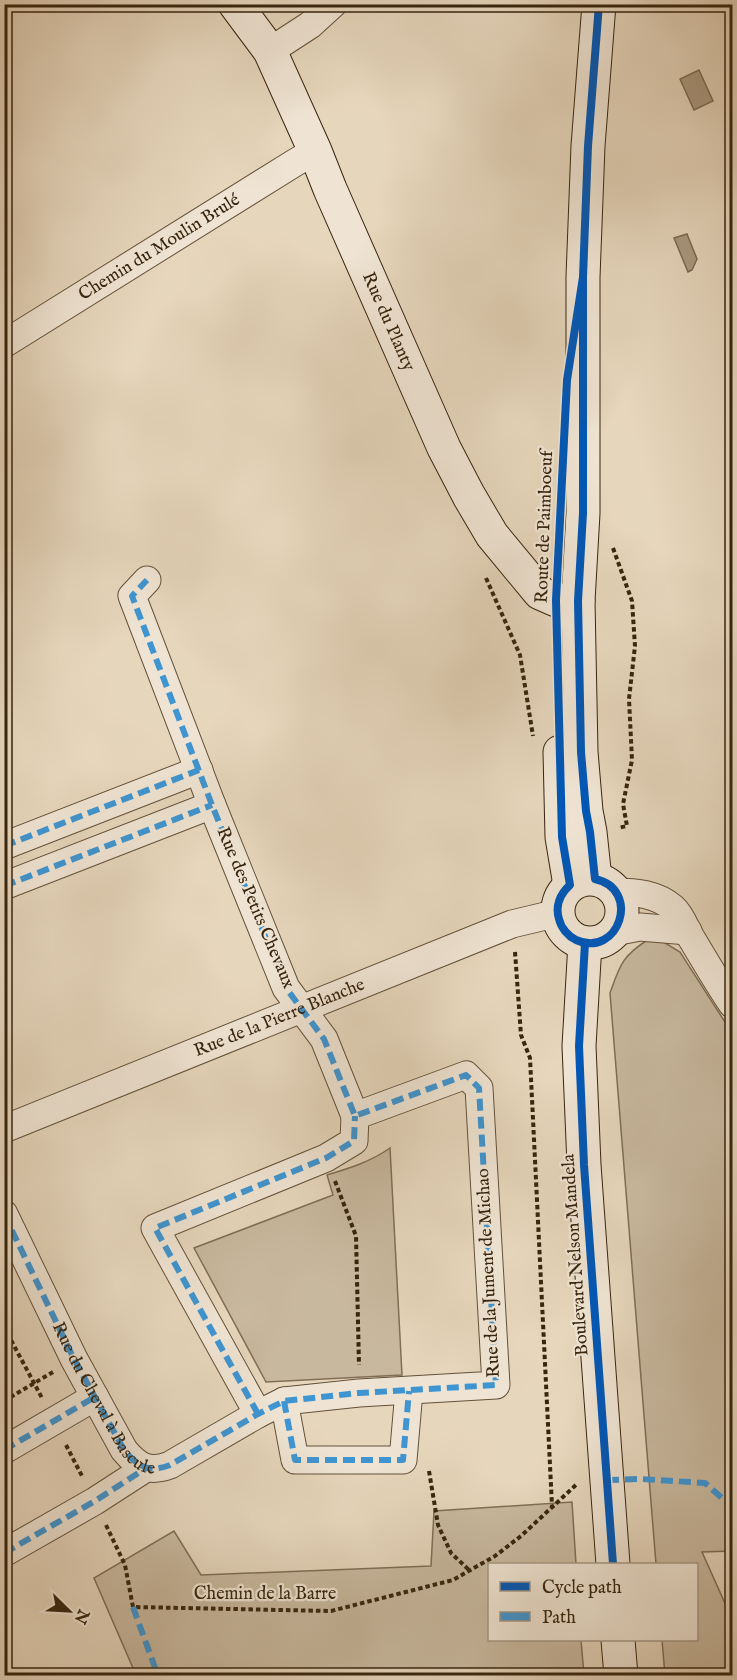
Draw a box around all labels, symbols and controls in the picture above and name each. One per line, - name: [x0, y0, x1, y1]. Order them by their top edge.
- street label: Chemin du Moulin Brulé: [74, 188, 244, 306]
- street label: Rue du Planty: [357, 269, 420, 375]
- street label: Route de Paimboeuf: [531, 447, 559, 604]
- street label: Rue des Petits Chevaux: [211, 824, 300, 993]
- street label: Rue de la Pierre Blanche: [191, 973, 368, 1063]
- street label: Boulevard Nelson Mandela: [557, 1153, 595, 1357]
- street label: Rue de la Jument de Michao: [472, 1167, 506, 1378]
- street label: Rue du Cheval à Bascule: [46, 1318, 156, 1480]
- legend: [488, 1563, 698, 1641]
- text: Cycle path: [542, 1577, 622, 1600]
- north arrow: [39, 1581, 99, 1641]
- street label: Chemin de la Barre: [194, 1583, 336, 1606]
- text: N: [69, 1605, 93, 1627]
- text: Path: [542, 1607, 576, 1630]

